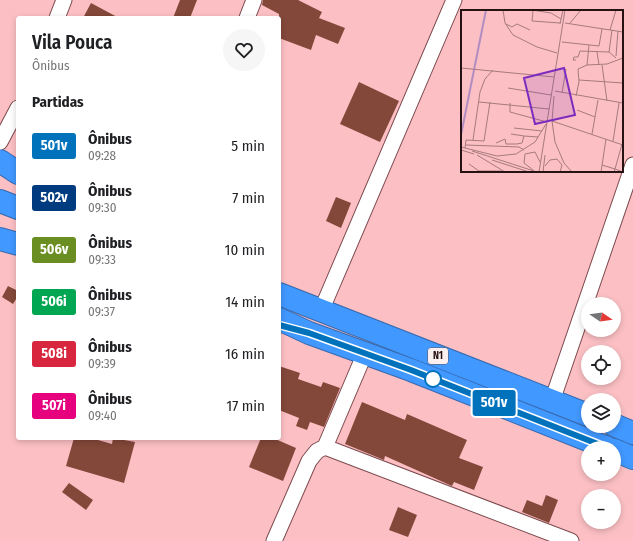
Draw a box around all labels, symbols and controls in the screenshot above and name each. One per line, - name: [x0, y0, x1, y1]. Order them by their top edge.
- inset map: [461, 10, 623, 172]
- button: heart: [223, 29, 265, 71]
- text: Vila Pouca: [32, 31, 113, 54]
- text: Ônibus: [32, 58, 70, 73]
- text: Partidas: [32, 93, 84, 111]
- text: Ônibus: [88, 130, 132, 148]
- text: 501v: [41, 137, 67, 154]
- text: 5 min: [231, 137, 265, 155]
- text: 09:28: [88, 148, 116, 163]
- text: Ônibus: [88, 182, 132, 200]
- text: 502v: [40, 189, 68, 206]
- text: 7 min: [232, 189, 265, 207]
- text: 09:30: [88, 200, 117, 215]
- text: Ônibus: [88, 234, 132, 252]
- text: 506v: [40, 241, 68, 258]
- text: 10 min: [225, 241, 265, 259]
- text: 09:33: [88, 252, 116, 267]
- text: Ônibus: [88, 286, 132, 304]
- text: 506i: [41, 293, 67, 310]
- text: 14 min: [225, 293, 265, 311]
- north arrow: [581, 297, 621, 337]
- map controls: [581, 297, 621, 529]
- text: 09:37: [88, 304, 115, 319]
- text: Ônibus: [88, 338, 132, 356]
- text: 508i: [41, 345, 67, 362]
- text: 16 min: [225, 345, 265, 363]
- button: locate: [581, 345, 621, 385]
- road number: N1: [428, 348, 448, 364]
- text: 09:39: [88, 356, 116, 371]
- unlabelled marker: [424, 370, 442, 388]
- text: Ônibus: [88, 390, 132, 408]
- line badge: 501v: [466, 390, 522, 416]
- button: layers: [581, 393, 621, 433]
- text: 501v: [481, 394, 507, 411]
- text: 507i: [42, 397, 66, 414]
- text: 17 min: [226, 397, 265, 415]
- text: 09:40: [88, 408, 117, 423]
- button: +: [581, 441, 621, 481]
- button: −: [581, 489, 621, 529]

